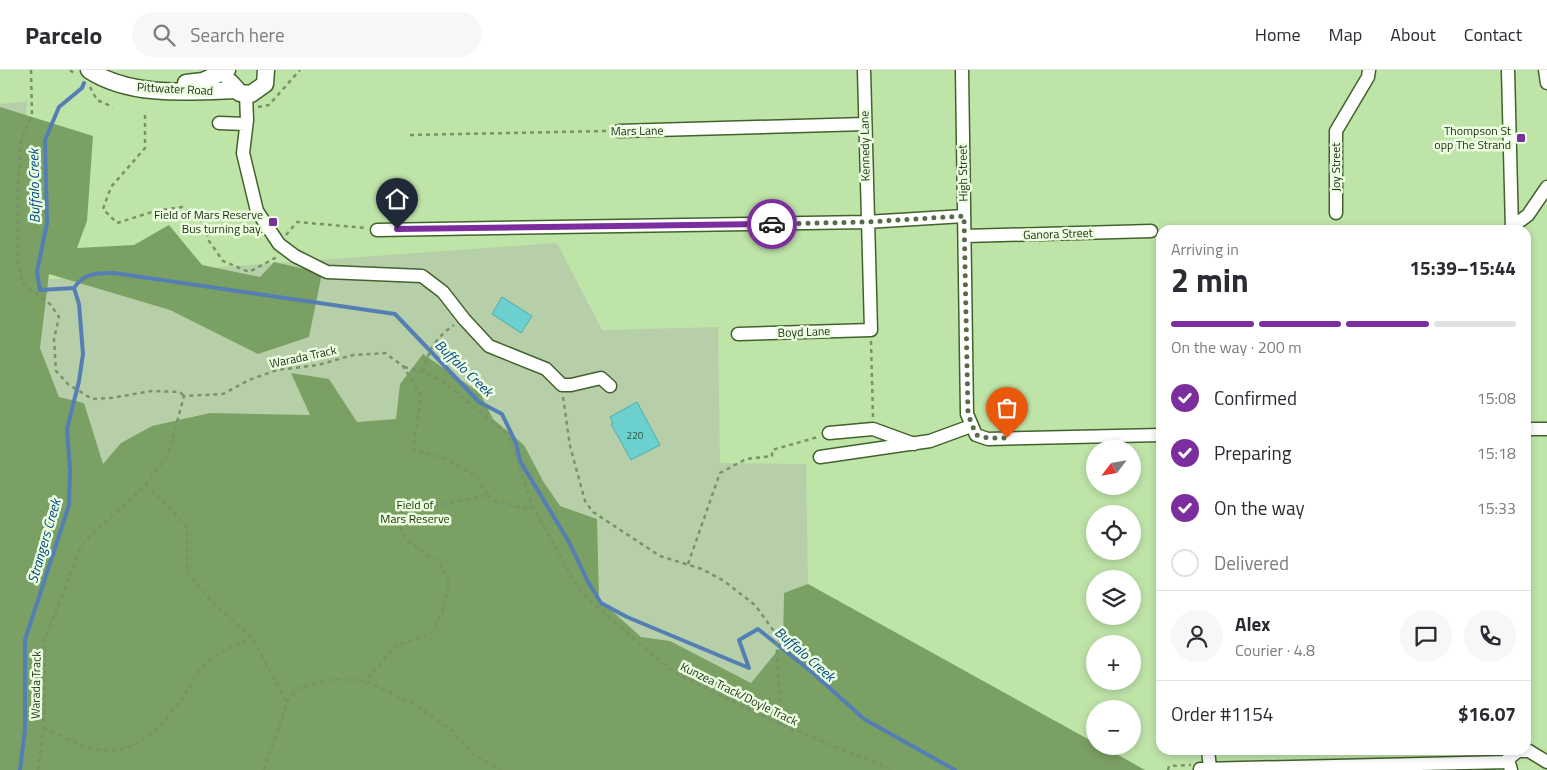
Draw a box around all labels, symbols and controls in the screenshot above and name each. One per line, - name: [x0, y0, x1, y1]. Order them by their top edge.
- search box: [132, 12, 482, 57]
- text: Parcelo: [25, 17, 102, 53]
- text: Search here: [190, 20, 285, 49]
- icon: search: [150, 21, 178, 49]
- text: Home: [1255, 21, 1301, 48]
- text: Map: [1329, 21, 1362, 48]
- text: About: [1390, 21, 1436, 48]
- text: Contact: [1464, 21, 1522, 48]
- street label: Pittwater Road: [136, 77, 214, 100]
- street label: Kennedy Lane: [854, 110, 875, 182]
- street label: Mars Lane: [610, 121, 664, 140]
- place label: Thompson St opp The Strand: [1434, 121, 1512, 154]
- marker: Thompson St opp The Strand: [1515, 132, 1527, 144]
- street label: Joy Street: [1326, 142, 1345, 192]
- street label: High Street: [952, 144, 972, 202]
- water label: Buffalo Creek: [22, 147, 45, 223]
- pin: [376, 178, 418, 229]
- icon: home: [383, 185, 411, 213]
- courier: [747, 199, 797, 249]
- place label: Field of Mars Reserve Bus turning bay.: [154, 205, 263, 238]
- icon: car: [758, 210, 786, 238]
- marker: Field of Mars Reserve Bus turning bay.: [267, 216, 279, 228]
- street label: Ganora Street: [1023, 223, 1094, 244]
- text: Arriving in: [1171, 237, 1239, 261]
- text: 15:39–15:44: [1409, 253, 1516, 282]
- text: 2 min: [1171, 256, 1249, 304]
- street label: Boyd Lane: [777, 321, 831, 342]
- water label: Buffalo Creek: [430, 334, 500, 402]
- text: On the way · 200 m: [1171, 335, 1302, 359]
- street label: Warada Track: [268, 340, 338, 373]
- text: Confirmed: [1214, 383, 1297, 412]
- icon: check: [1171, 384, 1199, 412]
- text: 15:08: [1477, 386, 1516, 410]
- pin: [986, 387, 1028, 438]
- icon: bag: [993, 394, 1021, 422]
- house number: 220: [627, 428, 644, 443]
- text: Preparing: [1214, 438, 1291, 467]
- icon: check: [1171, 439, 1199, 467]
- north arrow: [1086, 440, 1141, 495]
- map controls: [1086, 440, 1141, 755]
- text: 15:18: [1477, 441, 1516, 465]
- text: On the way: [1214, 493, 1305, 522]
- icon: check: [1171, 494, 1199, 522]
- water label: Strangers Creek: [21, 495, 66, 585]
- park label: Field of Mars Reserve: [380, 495, 450, 528]
- text: 15:33: [1477, 496, 1516, 520]
- button: locate: [1086, 505, 1141, 560]
- text: Delivered: [1214, 548, 1289, 577]
- button: layers: [1086, 570, 1141, 625]
- text: Alex: [1235, 609, 1270, 638]
- button: person: [1171, 610, 1223, 662]
- button: chat: [1400, 610, 1452, 662]
- button: phone: [1464, 610, 1516, 662]
- water label: Buffalo Creek: [770, 621, 841, 687]
- button: +: [1086, 635, 1141, 690]
- text: Courier · 4.8: [1235, 638, 1315, 662]
- street label: Warada Track: [25, 651, 46, 719]
- street label: Kunzea Track/Doyle Track: [677, 657, 801, 730]
- text: Order #1154: [1171, 699, 1273, 728]
- text: $16.07: [1458, 699, 1516, 728]
- button: −: [1086, 700, 1141, 755]

